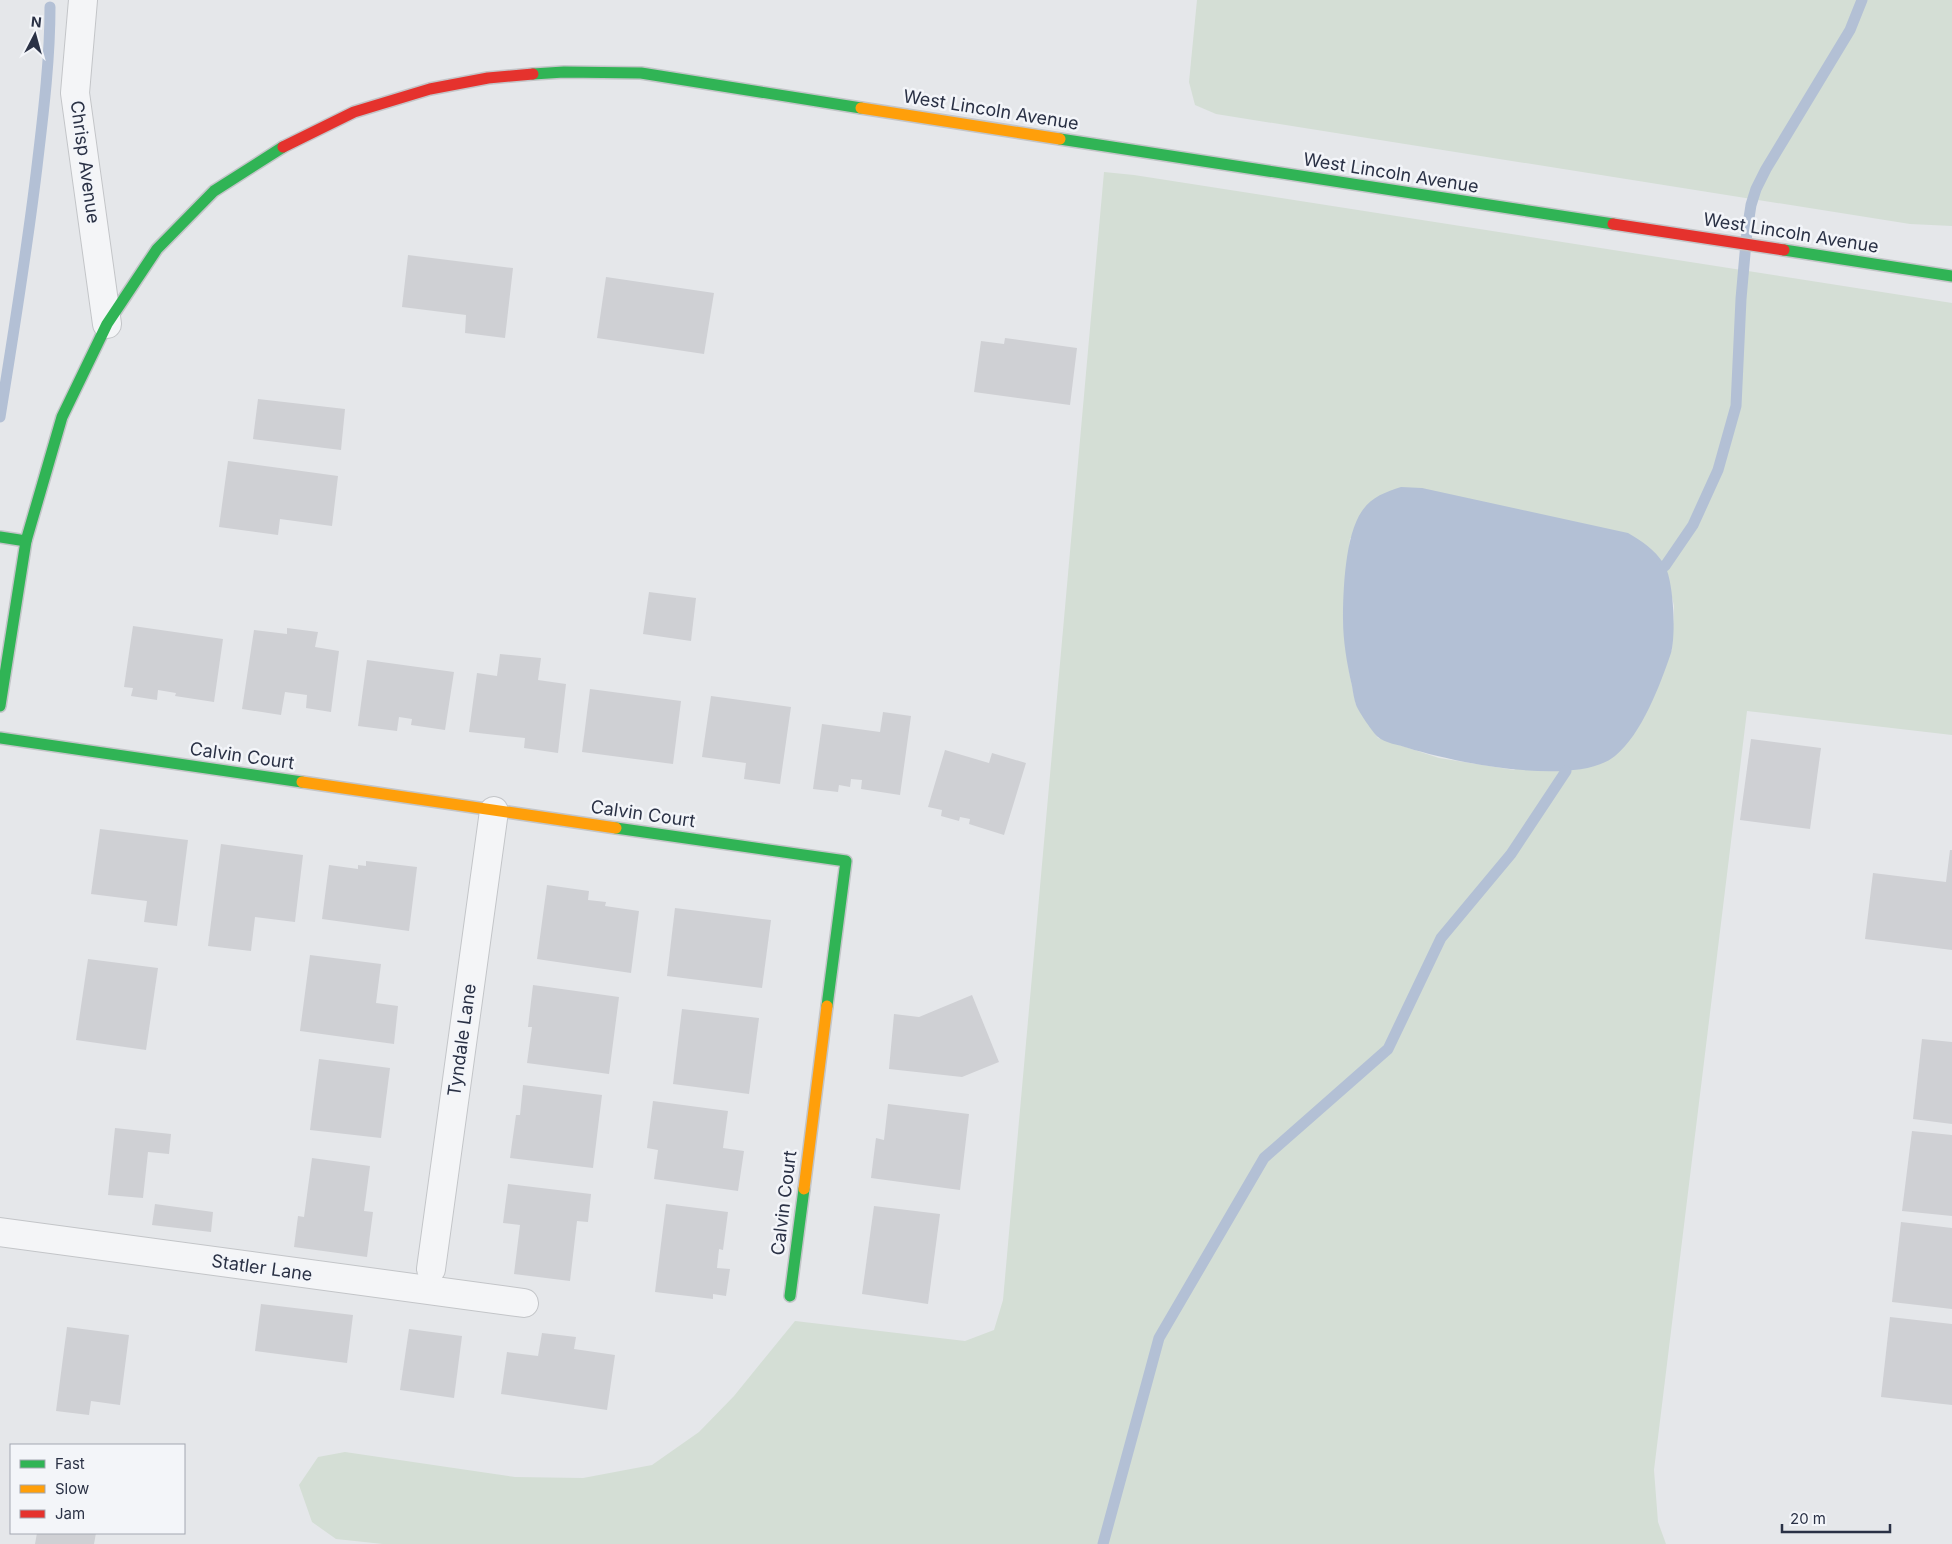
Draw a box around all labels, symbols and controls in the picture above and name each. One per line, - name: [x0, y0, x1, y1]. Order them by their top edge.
- north arrow: [10, 10, 60, 60]
- text: N: [30, 13, 43, 31]
- street label: West Lincoln Avenue: [902, 85, 1080, 134]
- street label: Chrisp Avenue: [66, 99, 105, 225]
- street label: West Lincoln Avenue: [1302, 148, 1480, 197]
- street label: West Lincoln Avenue: [1702, 208, 1880, 257]
- street label: Calvin Court: [188, 738, 296, 773]
- street label: Calvin Court: [589, 796, 697, 831]
- street label: Tyndale Lane: [443, 982, 480, 1098]
- street label: Calvin Court: [767, 1149, 800, 1257]
- street label: Statler Lane: [210, 1250, 314, 1285]
- legend: [10, 1444, 185, 1534]
- text: Fast: [55, 1454, 85, 1473]
- text: Slow: [55, 1479, 89, 1498]
- scale bar: [1782, 1502, 1890, 1534]
- text: Jam: [55, 1504, 85, 1523]
- text: 20 m: [1790, 1509, 1826, 1528]

